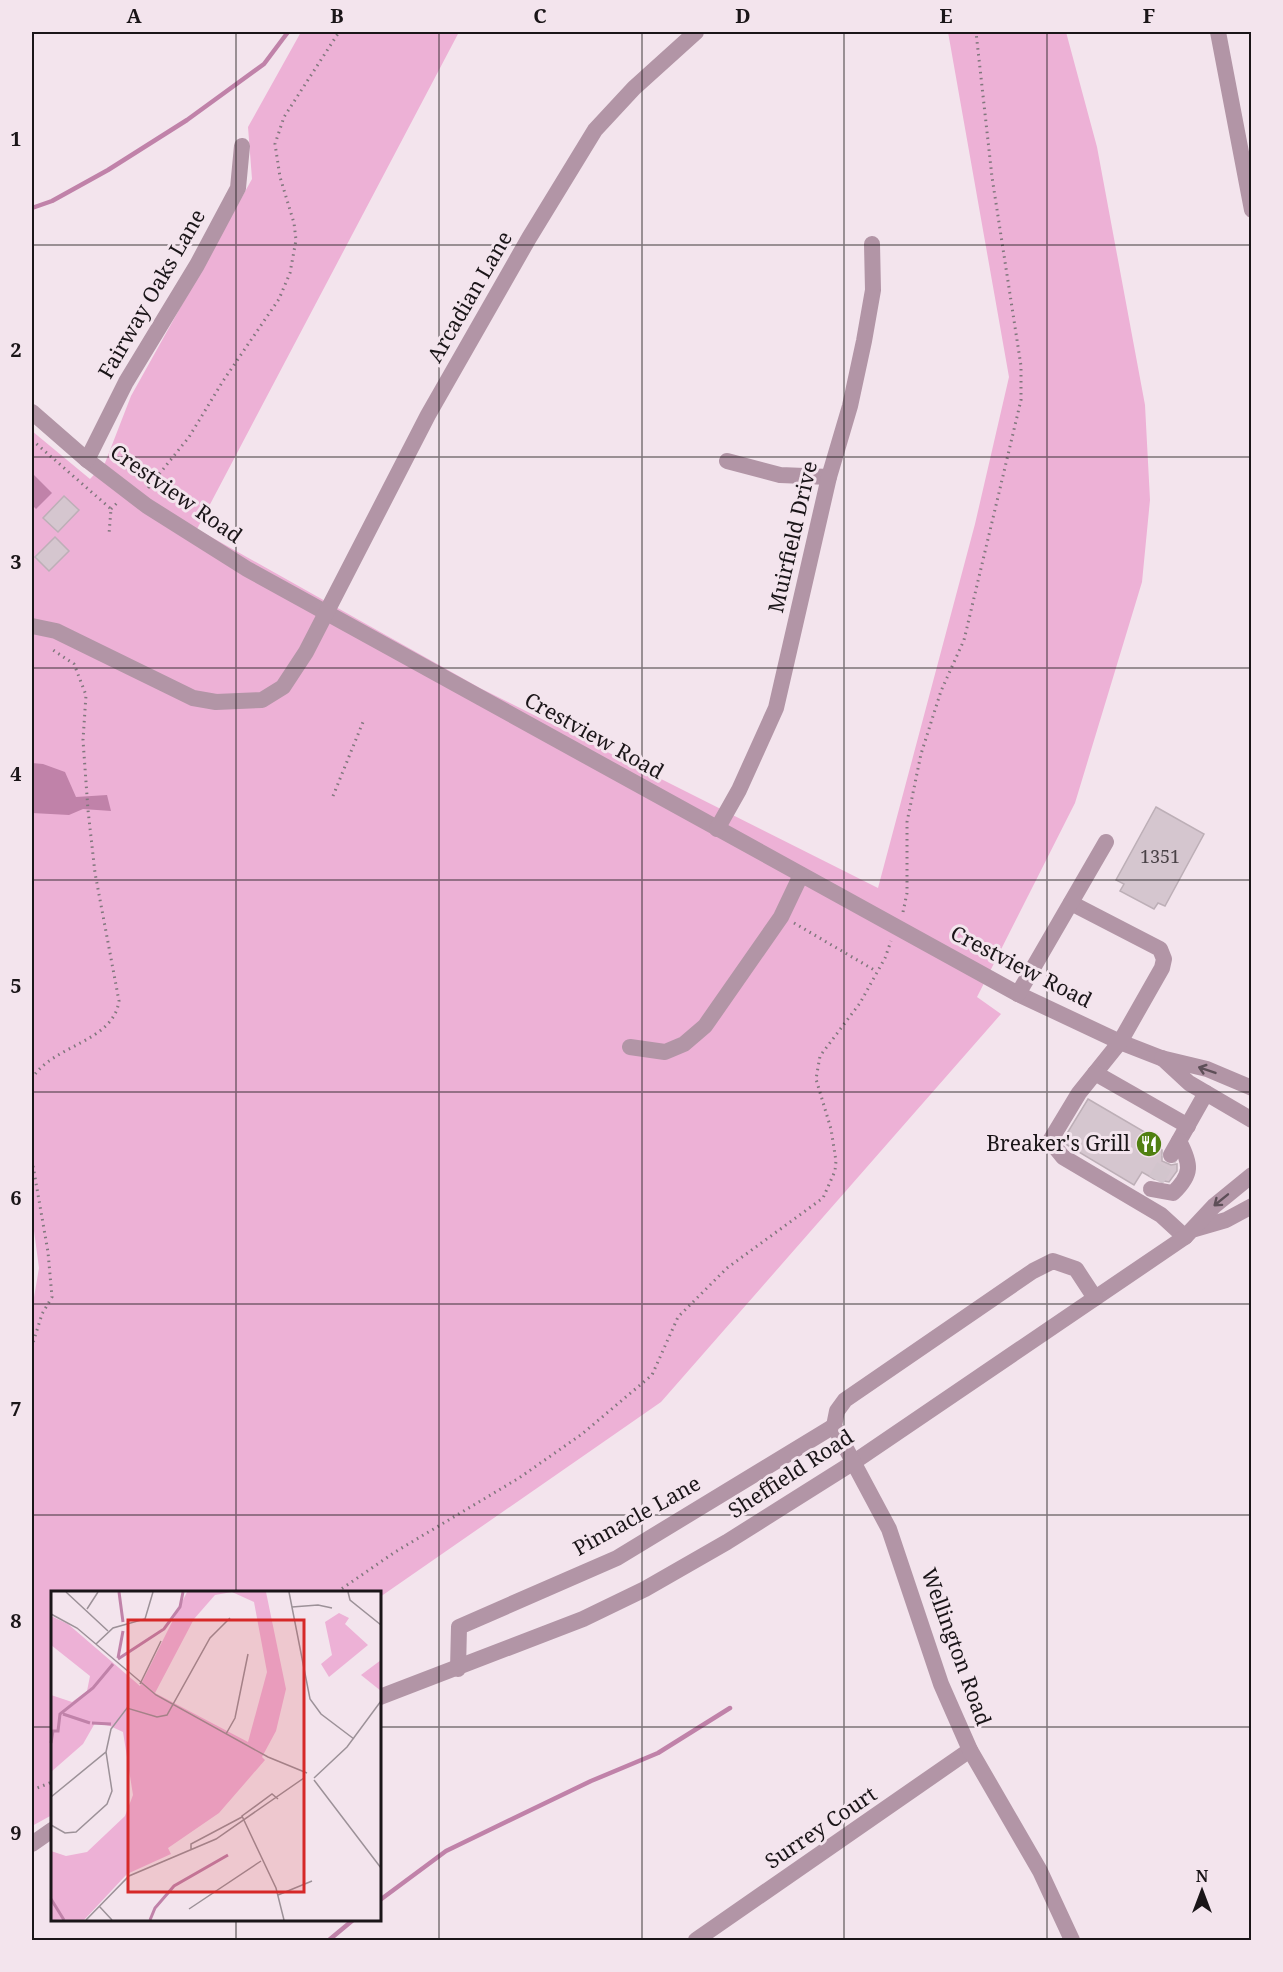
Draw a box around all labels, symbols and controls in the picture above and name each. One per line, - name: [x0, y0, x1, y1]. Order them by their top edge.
- text: A: [126, 2, 142, 29]
- text: B: [330, 2, 344, 29]
- text: C: [533, 2, 547, 29]
- text: D: [735, 2, 751, 29]
- text: E: [939, 2, 953, 29]
- text: F: [1143, 2, 1155, 29]
- text: 1: [10, 125, 22, 152]
- street label: Fairway Oaks Lane: [91, 204, 211, 383]
- street label: Arcadian Lane: [420, 226, 518, 367]
- text: 2: [10, 336, 22, 363]
- street label: Crestview Road: [105, 437, 248, 549]
- street label: Muirfield Drive: [761, 458, 823, 615]
- text: 3: [10, 548, 22, 575]
- street label: Crestview Road: [520, 685, 669, 785]
- text: 4: [10, 760, 22, 787]
- house number: 1351: [1140, 844, 1180, 868]
- street label: Crestview Road: [946, 918, 1097, 1014]
- text: 5: [10, 972, 22, 999]
- one-way arrow: [1198, 1063, 1217, 1074]
- place label: Breaker's Grill: [986, 1129, 1130, 1157]
- restaurant icon: Breaker's Grill: [1134, 1129, 1164, 1159]
- text: 6: [10, 1184, 22, 1211]
- one-way arrow: [1213, 1193, 1229, 1206]
- text: 7: [10, 1395, 22, 1422]
- street label: Sheffield Road: [723, 1422, 858, 1524]
- street label: Pinnacle Lane: [568, 1469, 705, 1562]
- street label: Wellington Road: [915, 1564, 998, 1729]
- inset map: [51, 1591, 381, 1921]
- text: 8: [10, 1607, 22, 1634]
- street label: Surrey Court: [759, 1780, 882, 1875]
- text: 9: [10, 1819, 22, 1846]
- north arrow: [1172, 1861, 1232, 1921]
- text: N: [1196, 1865, 1209, 1887]

